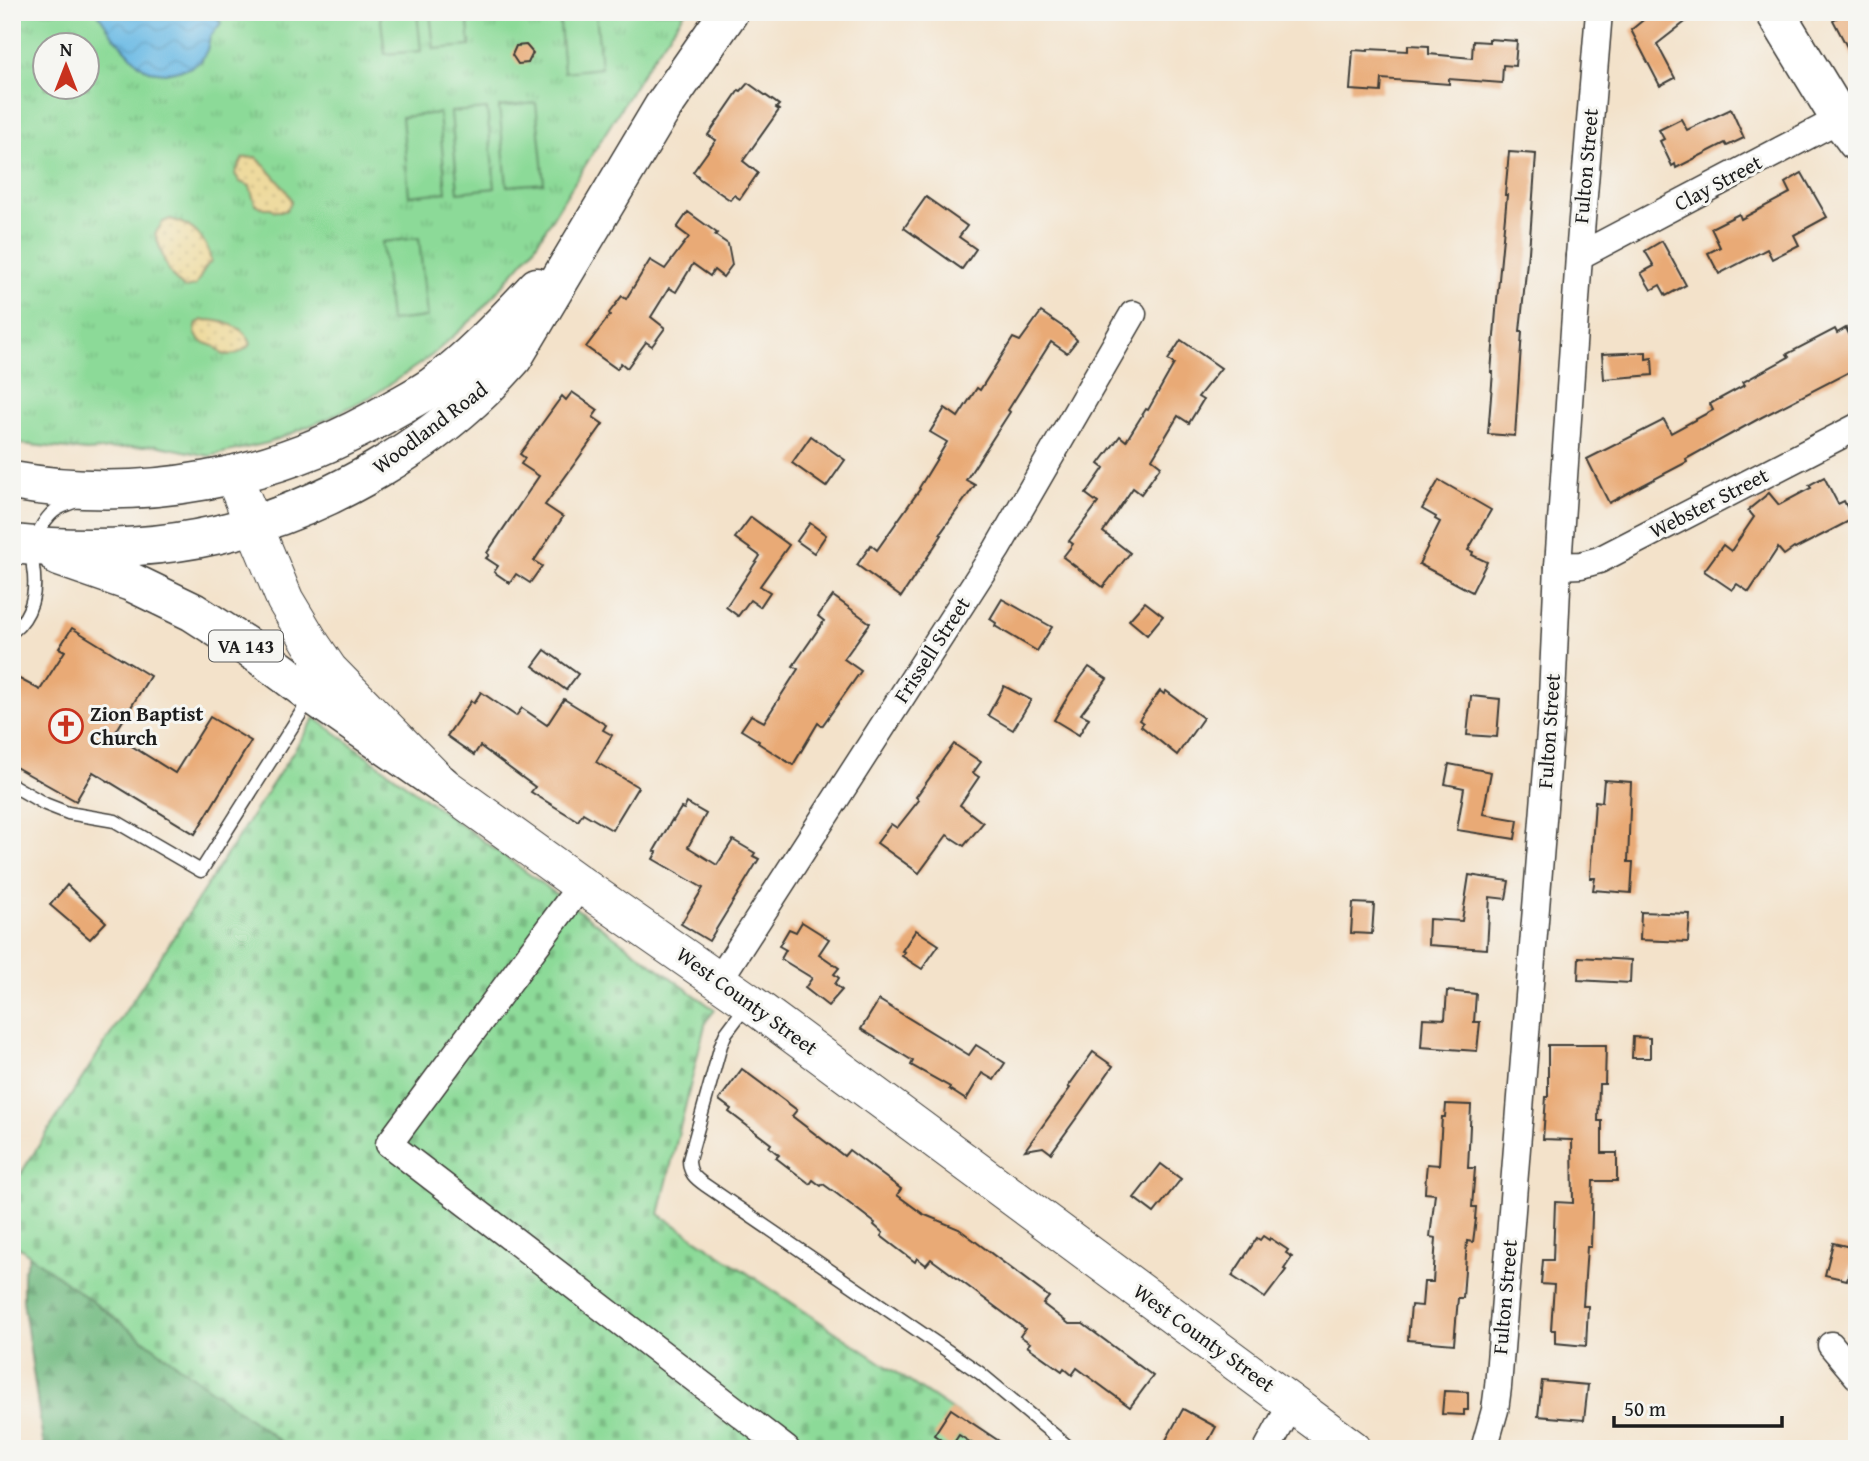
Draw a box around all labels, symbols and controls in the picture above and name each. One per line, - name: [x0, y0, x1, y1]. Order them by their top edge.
- north arrow: [32, 32, 102, 102]
- text: N: [60, 35, 73, 63]
- street label: Fulton Street: [1565, 107, 1606, 225]
- street label: Clay Street: [1668, 146, 1768, 219]
- street label: Woodland Road: [366, 374, 494, 481]
- street label: Webster Street: [1644, 459, 1774, 546]
- street label: Frissell Street: [886, 590, 978, 709]
- road number: VA 143: [209, 631, 283, 662]
- street label: Fulton Street: [1529, 672, 1568, 789]
- place label: Zion Baptist Church: [90, 698, 203, 753]
- church icon: Zion Baptist Church: [47, 707, 85, 745]
- street label: West County Street: [670, 939, 825, 1063]
- street label: Fulton Street: [1484, 1238, 1525, 1356]
- street label: West County Street: [1127, 1276, 1282, 1400]
- scale bar: [1614, 1384, 1782, 1428]
- text: 50 m: [1624, 1393, 1666, 1424]

